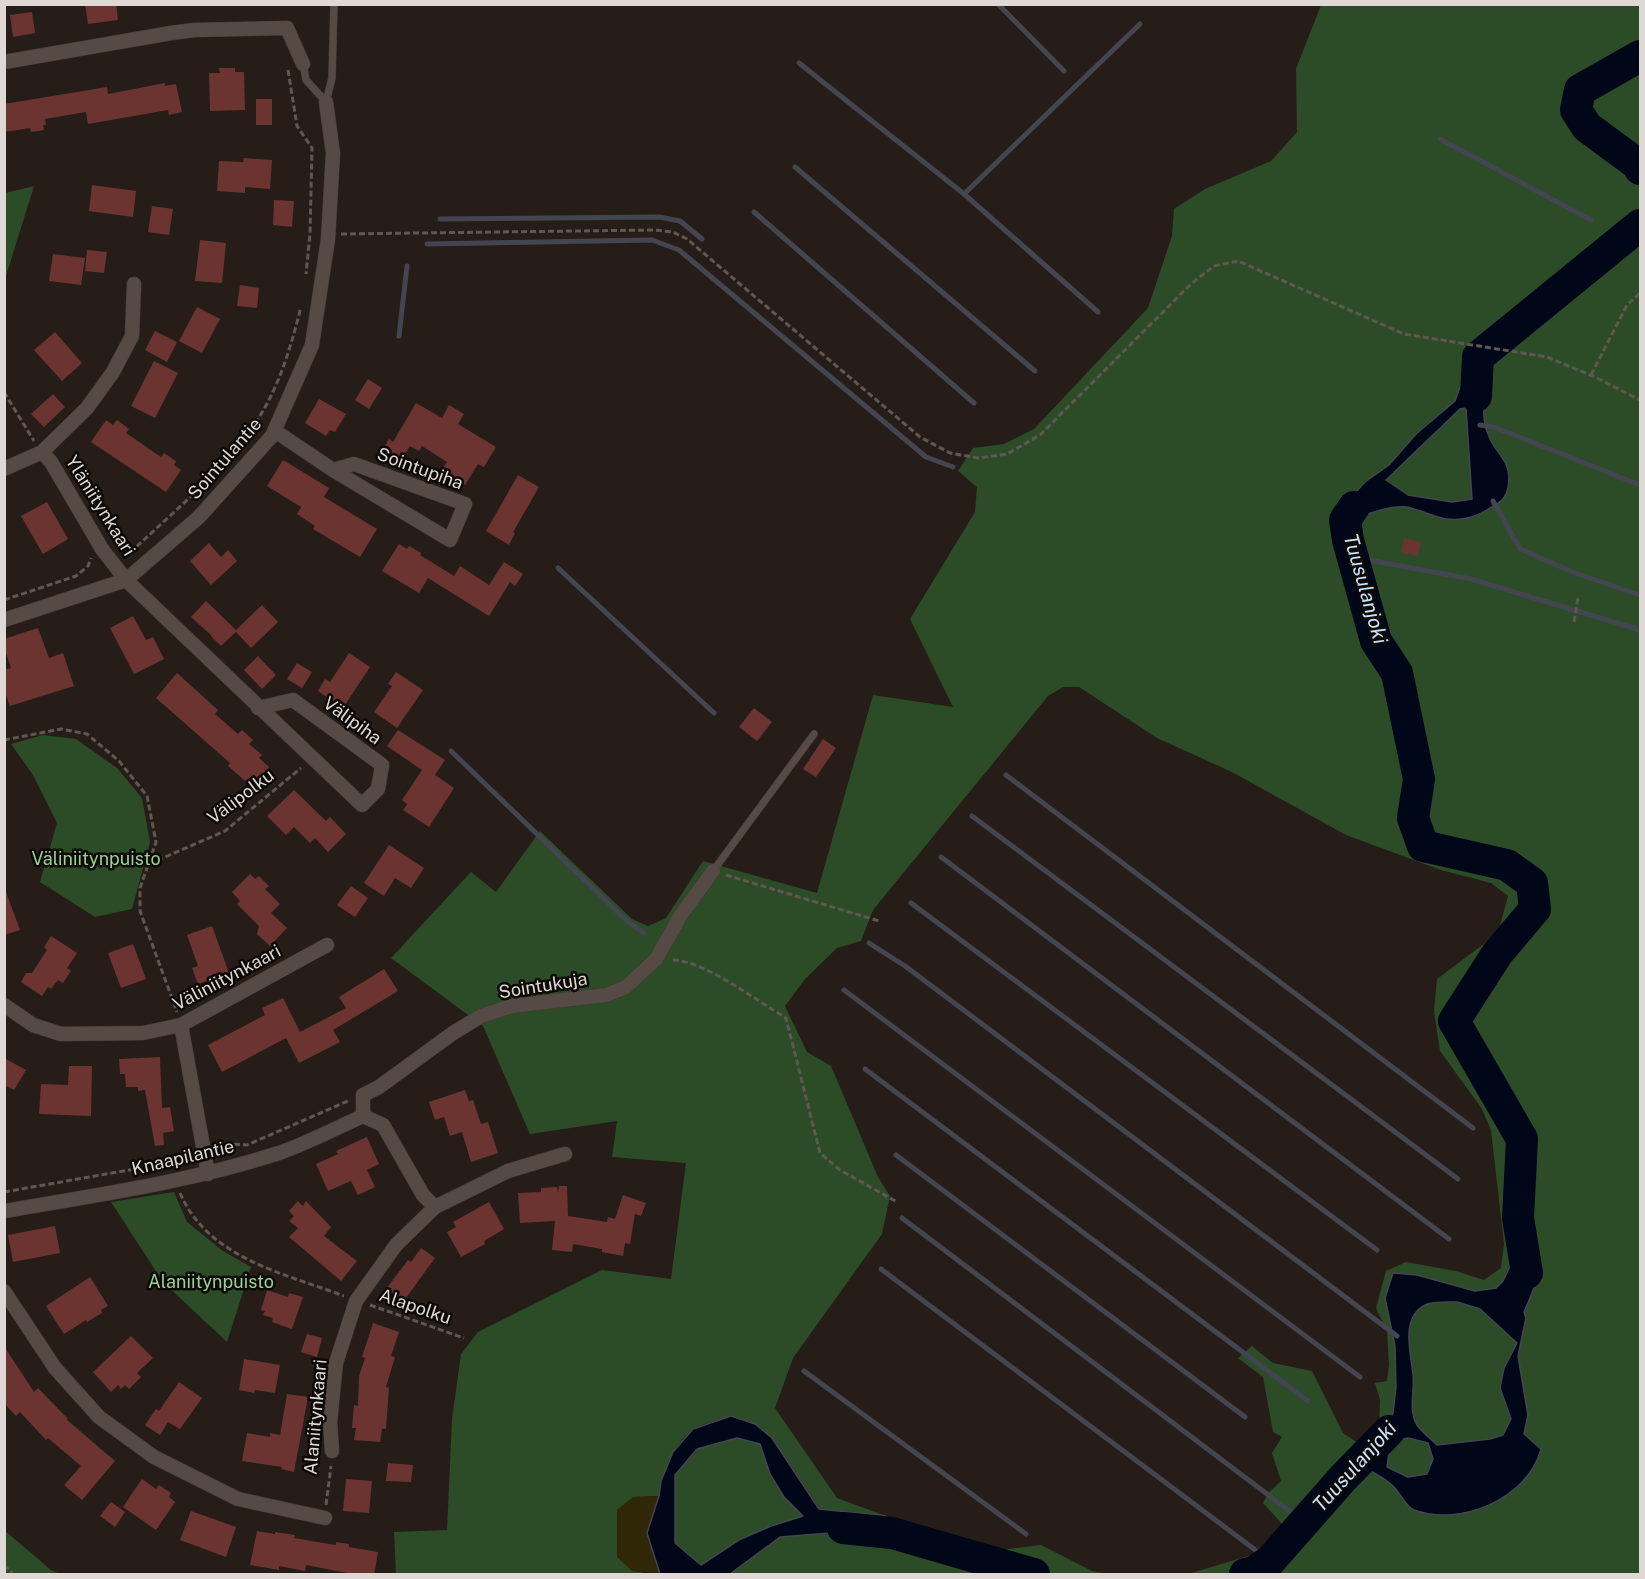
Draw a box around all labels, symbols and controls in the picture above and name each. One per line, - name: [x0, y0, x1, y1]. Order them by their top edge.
- street label: Sointulantie: [184, 414, 266, 504]
- street label: Sointupiha: [374, 443, 466, 495]
- street label: Yläniitynkaari: [61, 452, 139, 560]
- water label: Tuusulanjoki: [1338, 531, 1392, 647]
- street label: Välipiha: [319, 693, 385, 749]
- street label: Välipolku: [203, 765, 279, 829]
- park label: Väliniitynpuisto: [31, 848, 161, 870]
- street label: Väliniitynkaari: [169, 941, 285, 1015]
- street label: Sointukuja: [497, 968, 589, 1004]
- street label: Knaapilantie: [130, 1136, 236, 1180]
- park label: Alaniitynpuisto: [148, 1271, 274, 1293]
- street label: Alapolku: [376, 1285, 454, 1329]
- street label: Alaniitynkaari: [300, 1358, 332, 1476]
- water label: Tuusulanjoki: [1308, 1417, 1402, 1517]

